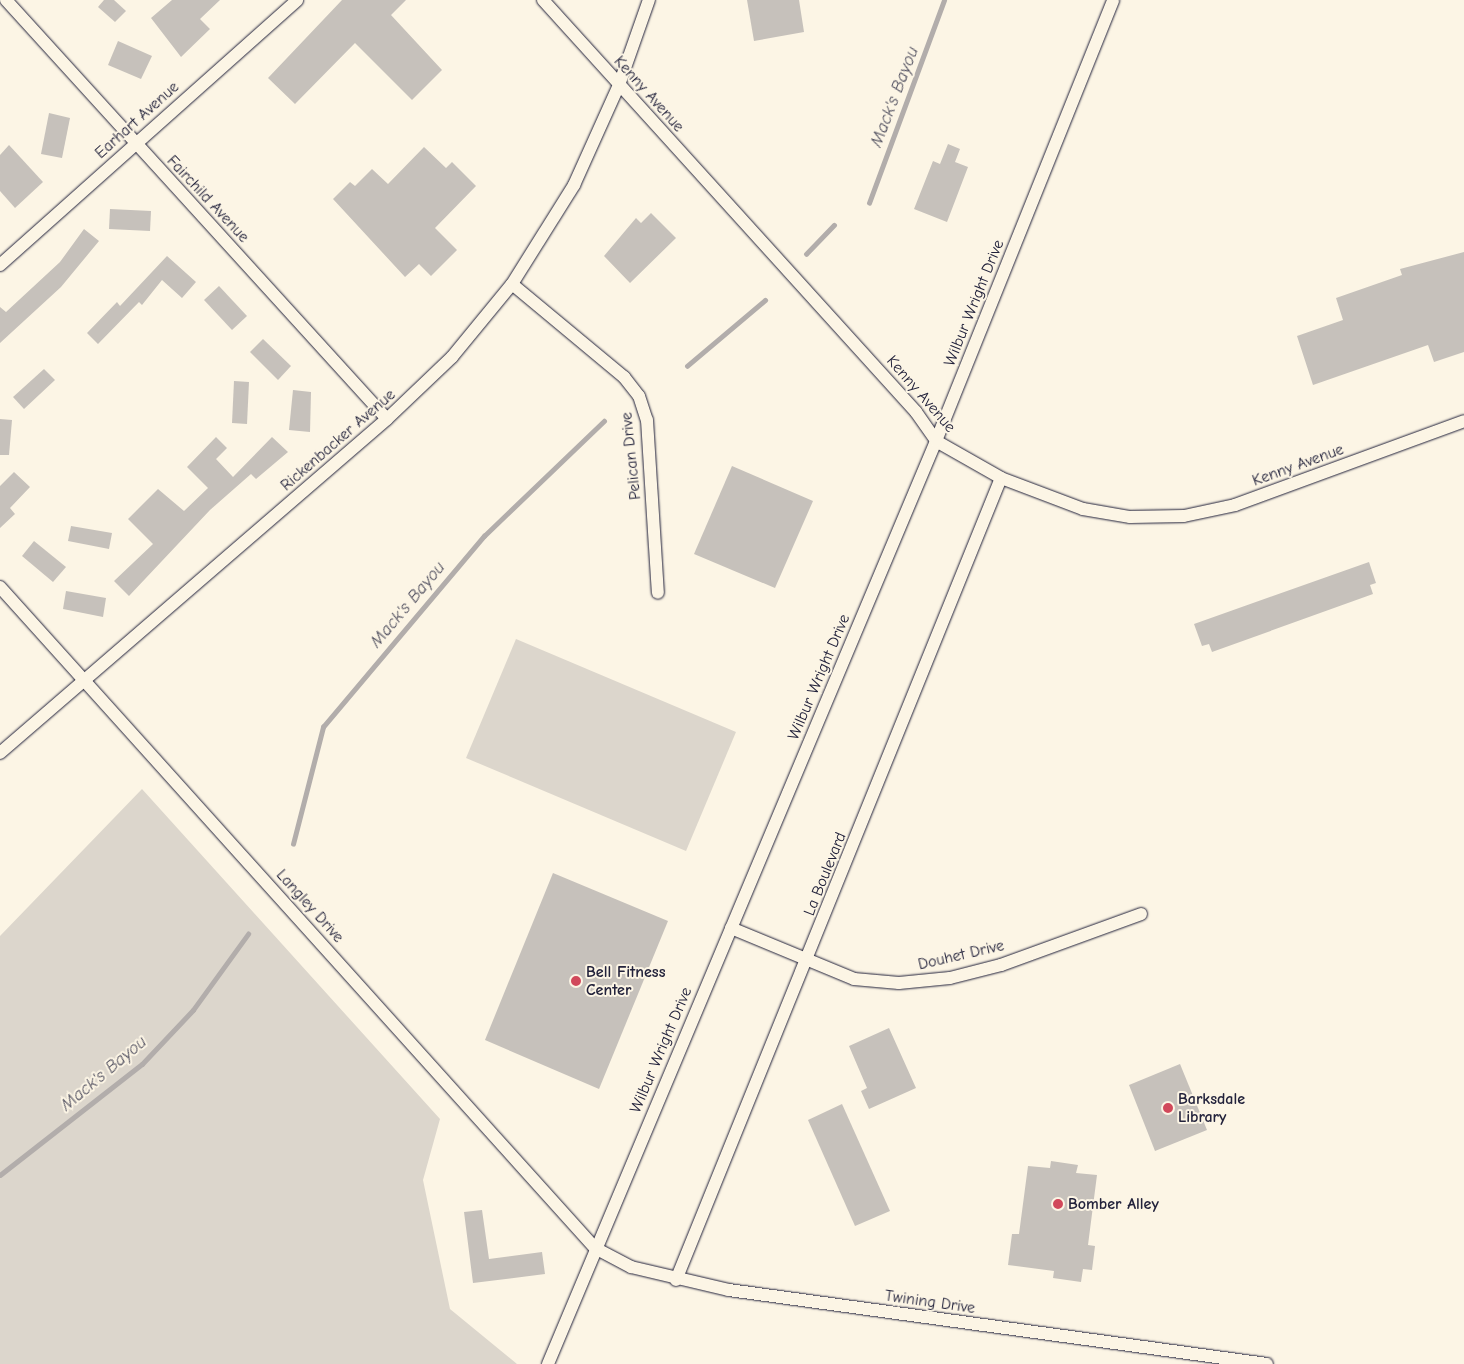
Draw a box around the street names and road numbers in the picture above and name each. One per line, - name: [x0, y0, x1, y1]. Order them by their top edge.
- street label: Kenny Avenue: [610, 52, 688, 136]
- street label: Earhart Avenue: [91, 77, 183, 163]
- street label: Fairchild Avenue: [163, 151, 253, 247]
- street label: Wilbur Wright Drive: [940, 237, 1008, 369]
- street label: Kenny Avenue: [882, 352, 960, 436]
- street label: Rickenbacker Avenue: [277, 385, 399, 495]
- street label: Pelican Drive: [617, 411, 645, 501]
- street label: Kenny Avenue: [1250, 440, 1346, 490]
- street label: Wilbur Wright Drive: [784, 611, 854, 743]
- street label: La Boulevard: [800, 829, 850, 919]
- street label: Langley Drive: [272, 865, 348, 947]
- street label: Douhet Drive: [916, 936, 1006, 974]
- street label: Wilbur Wright Drive: [626, 984, 696, 1116]
- street label: Twining Drive: [884, 1286, 976, 1318]

